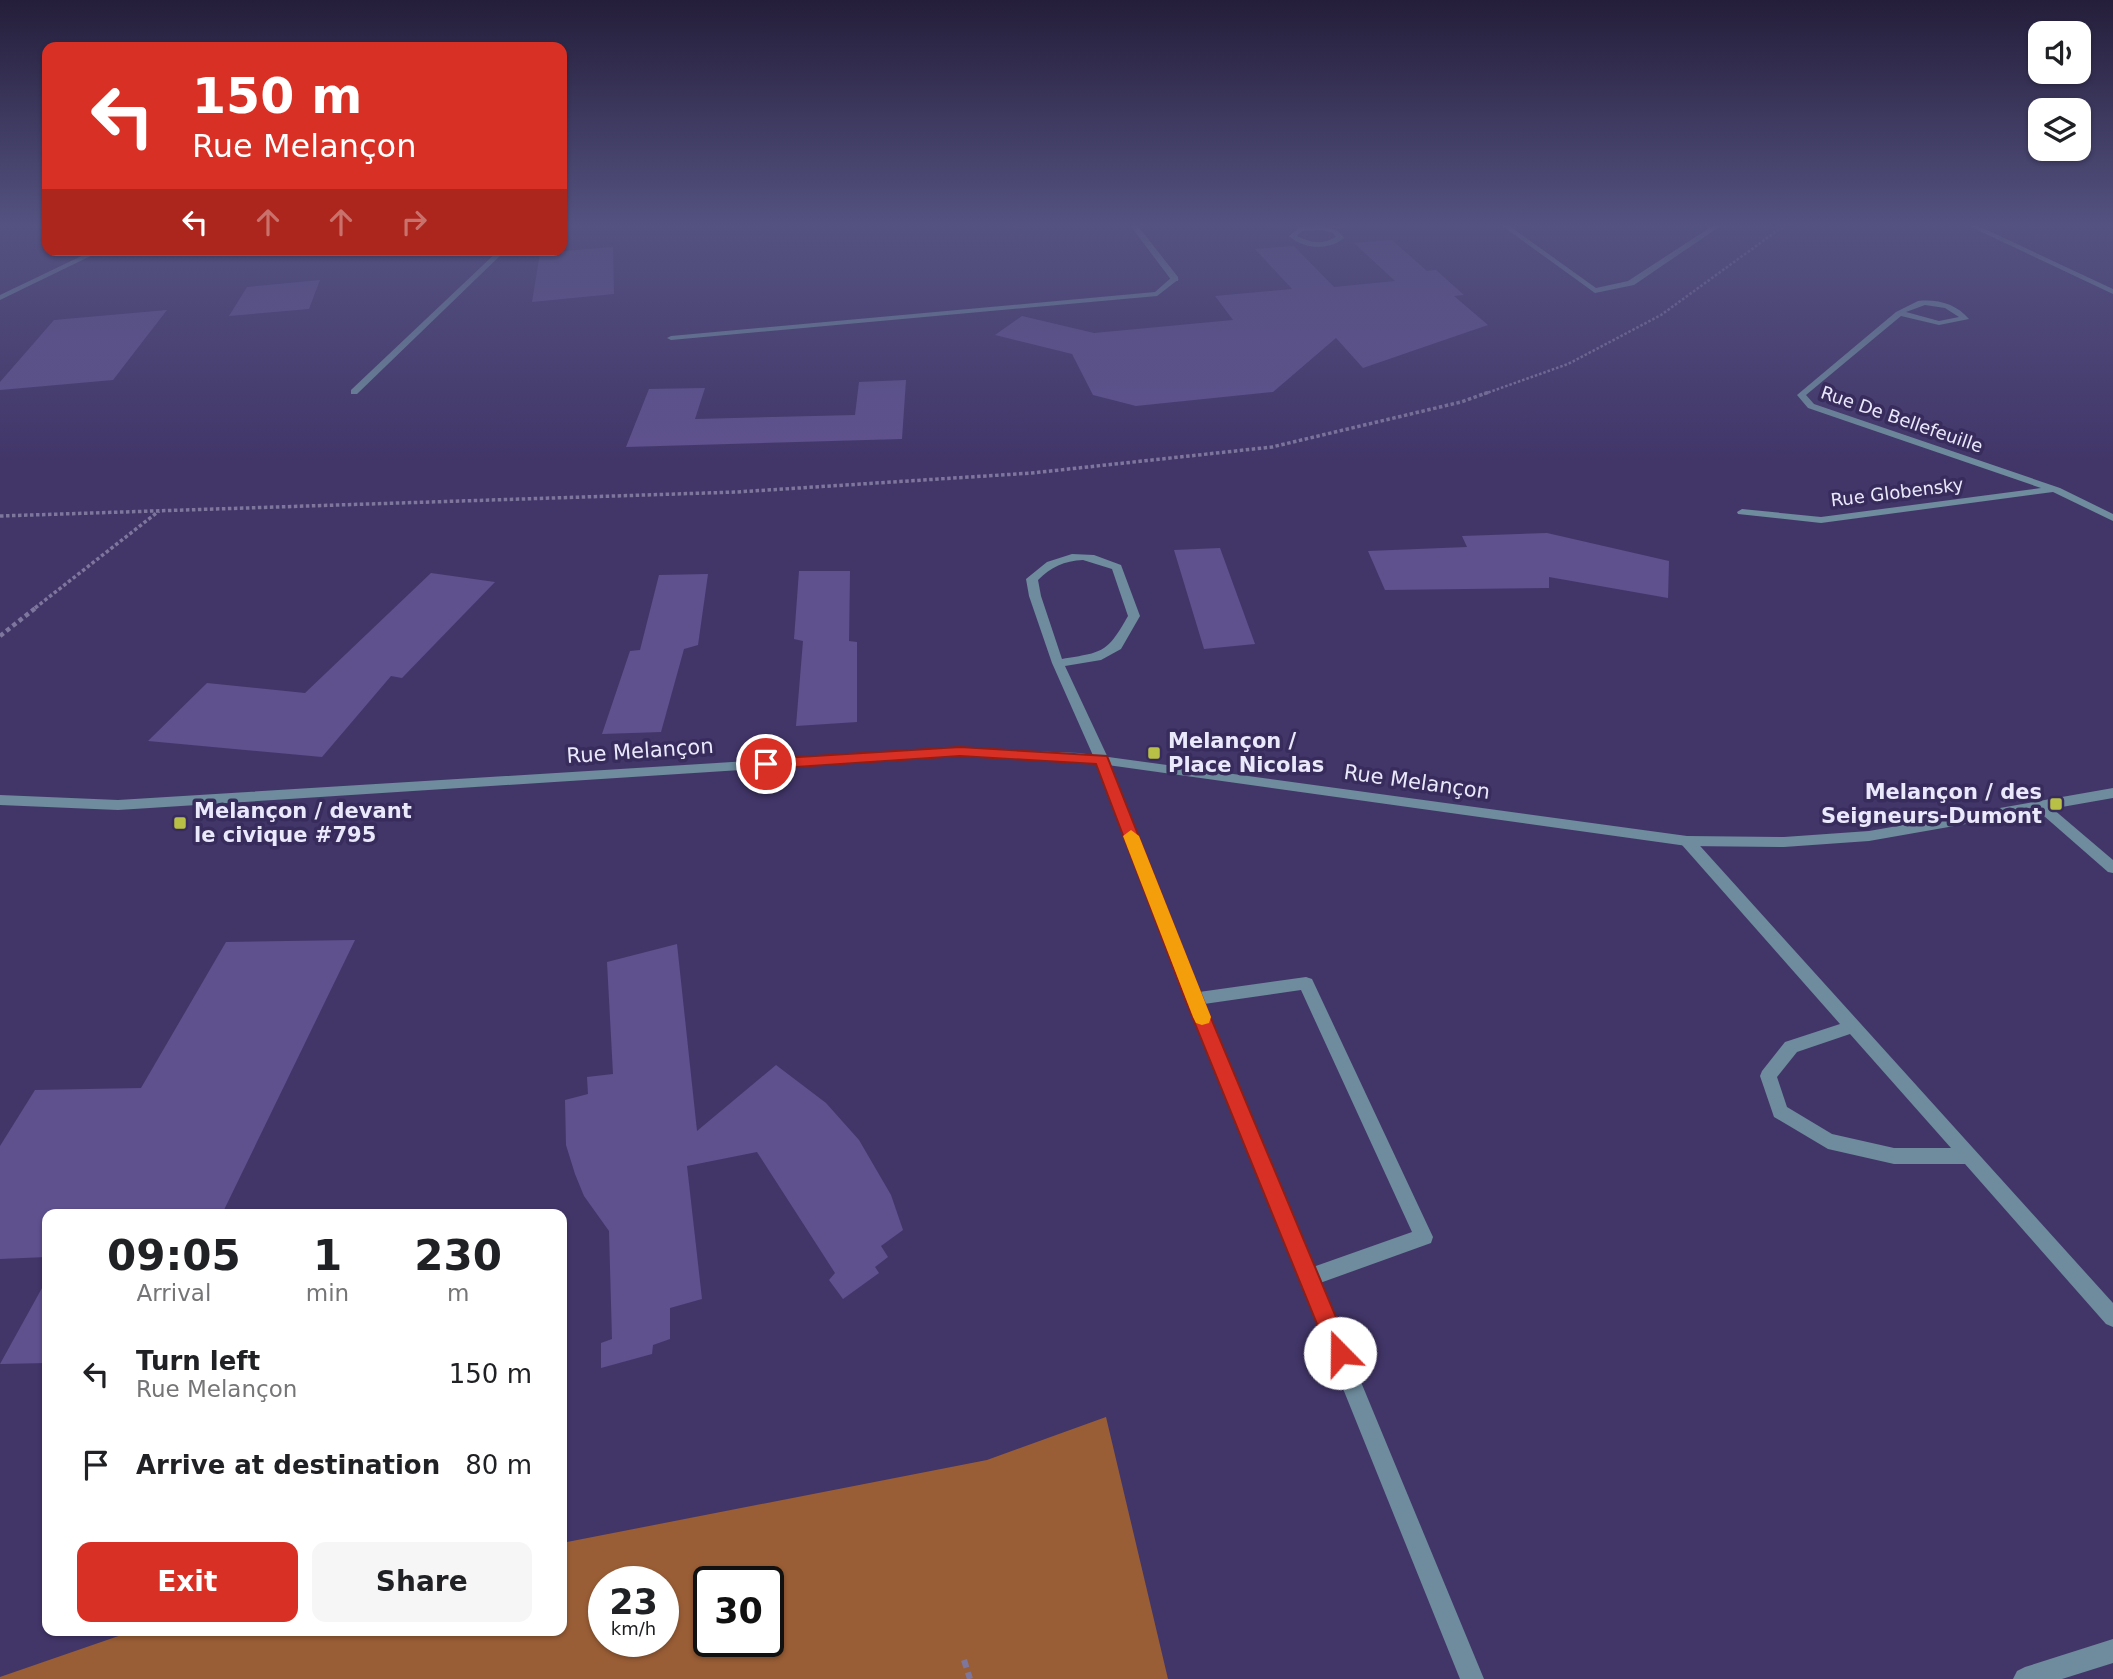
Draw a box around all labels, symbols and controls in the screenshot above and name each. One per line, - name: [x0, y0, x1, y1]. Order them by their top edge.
- map controls: [2028, 21, 2091, 161]
- button: sound: [2028, 21, 2091, 84]
- text: 150 m: [192, 68, 362, 125]
- icon: left: [77, 70, 168, 161]
- button: layers: [2028, 98, 2091, 161]
- text: Rue Melançon: [192, 127, 416, 165]
- icon: left: [176, 203, 214, 241]
- icon: ahead: [249, 203, 287, 241]
- icon: ahead: [322, 203, 360, 241]
- icon: right: [395, 203, 433, 241]
- street label: Rue De Bellefeuille: [1818, 381, 1986, 457]
- street label: Rue Globensky: [1829, 473, 1965, 511]
- place label: Melançon / Place Nicolas: [1168, 729, 1324, 777]
- street label: Rue Melançon: [566, 734, 714, 768]
- pin: [736, 734, 796, 794]
- icon: arrive: [747, 745, 785, 783]
- marker: Melançon / Place Nicolas: [1146, 745, 1162, 761]
- street label: Rue Melançon: [1342, 760, 1492, 804]
- place label: Melançon / des Seigneurs-Dumont: [1821, 780, 2042, 828]
- marker: Melançon / des Seigneurs-Dumont: [2048, 796, 2064, 812]
- place label: Melançon / devant le civique #795: [194, 799, 412, 847]
- marker: Melançon / devant le civique #795: [172, 815, 188, 831]
- text: 09:05: [107, 1231, 241, 1280]
- text: 1: [313, 1231, 342, 1280]
- text: 230: [414, 1231, 502, 1280]
- text: Arrival: [137, 1280, 211, 1306]
- text: min: [306, 1280, 349, 1306]
- text: m: [447, 1280, 469, 1306]
- position arrow: [1303, 1316, 1377, 1390]
- text: Turn left: [136, 1346, 260, 1376]
- icon: left: [77, 1355, 115, 1393]
- text: 150 m: [449, 1359, 532, 1389]
- text: Rue Melançon: [136, 1376, 297, 1402]
- icon: arrive: [77, 1446, 115, 1484]
- text: Arrive at destination: [136, 1450, 440, 1480]
- text: 80 m: [465, 1450, 532, 1480]
- button: Exit: [77, 1542, 298, 1622]
- button: Share: [312, 1542, 532, 1622]
- speed limit sign: 30: [693, 1566, 784, 1657]
- text: 23: [609, 1582, 658, 1622]
- text: km/h: [611, 1618, 656, 1639]

